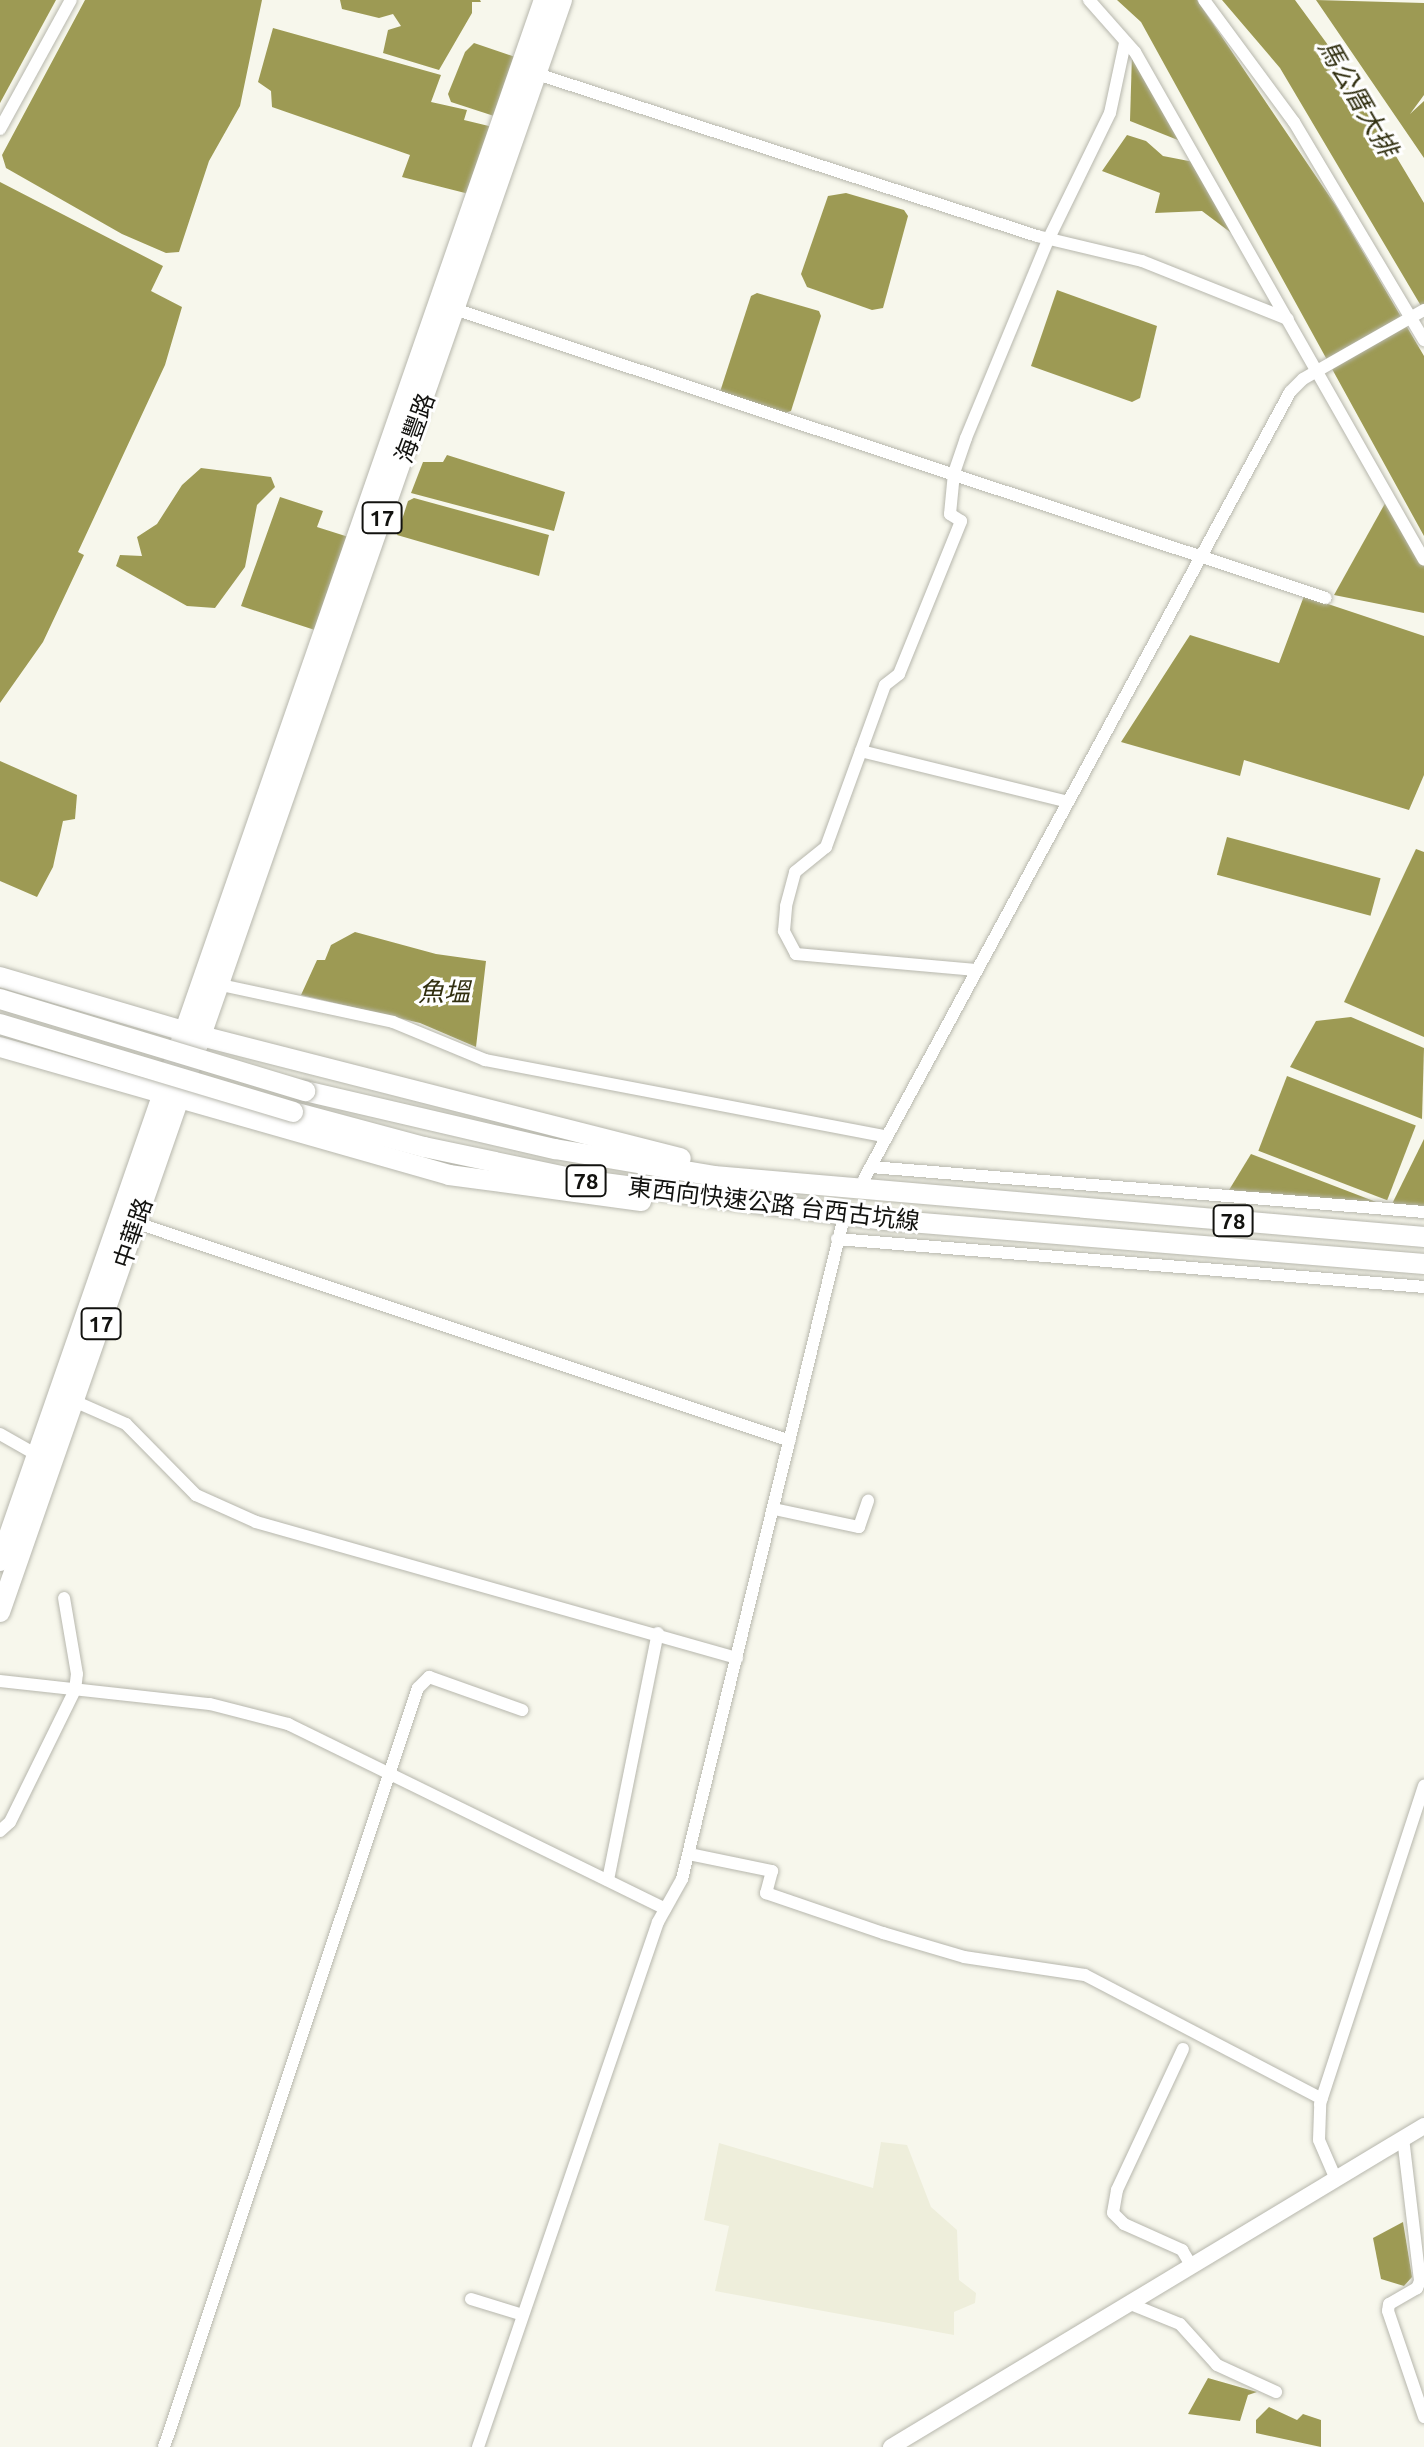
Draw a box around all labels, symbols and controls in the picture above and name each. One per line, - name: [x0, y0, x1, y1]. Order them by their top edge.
- water label: 馬公厝大排: [1312, 34, 1404, 162]
- street label: 海豐路: [389, 389, 441, 467]
- road number: 17: [360, 500, 404, 536]
- water label: 魚塭: [418, 976, 470, 1008]
- road number: 78: [564, 1163, 608, 1199]
- street label: 東西向快速公路 台西古坑線: [627, 1172, 921, 1236]
- street label: 中華路: [108, 1194, 158, 1272]
- road number: 78: [1211, 1203, 1255, 1239]
- road number: 17: [79, 1306, 123, 1342]

